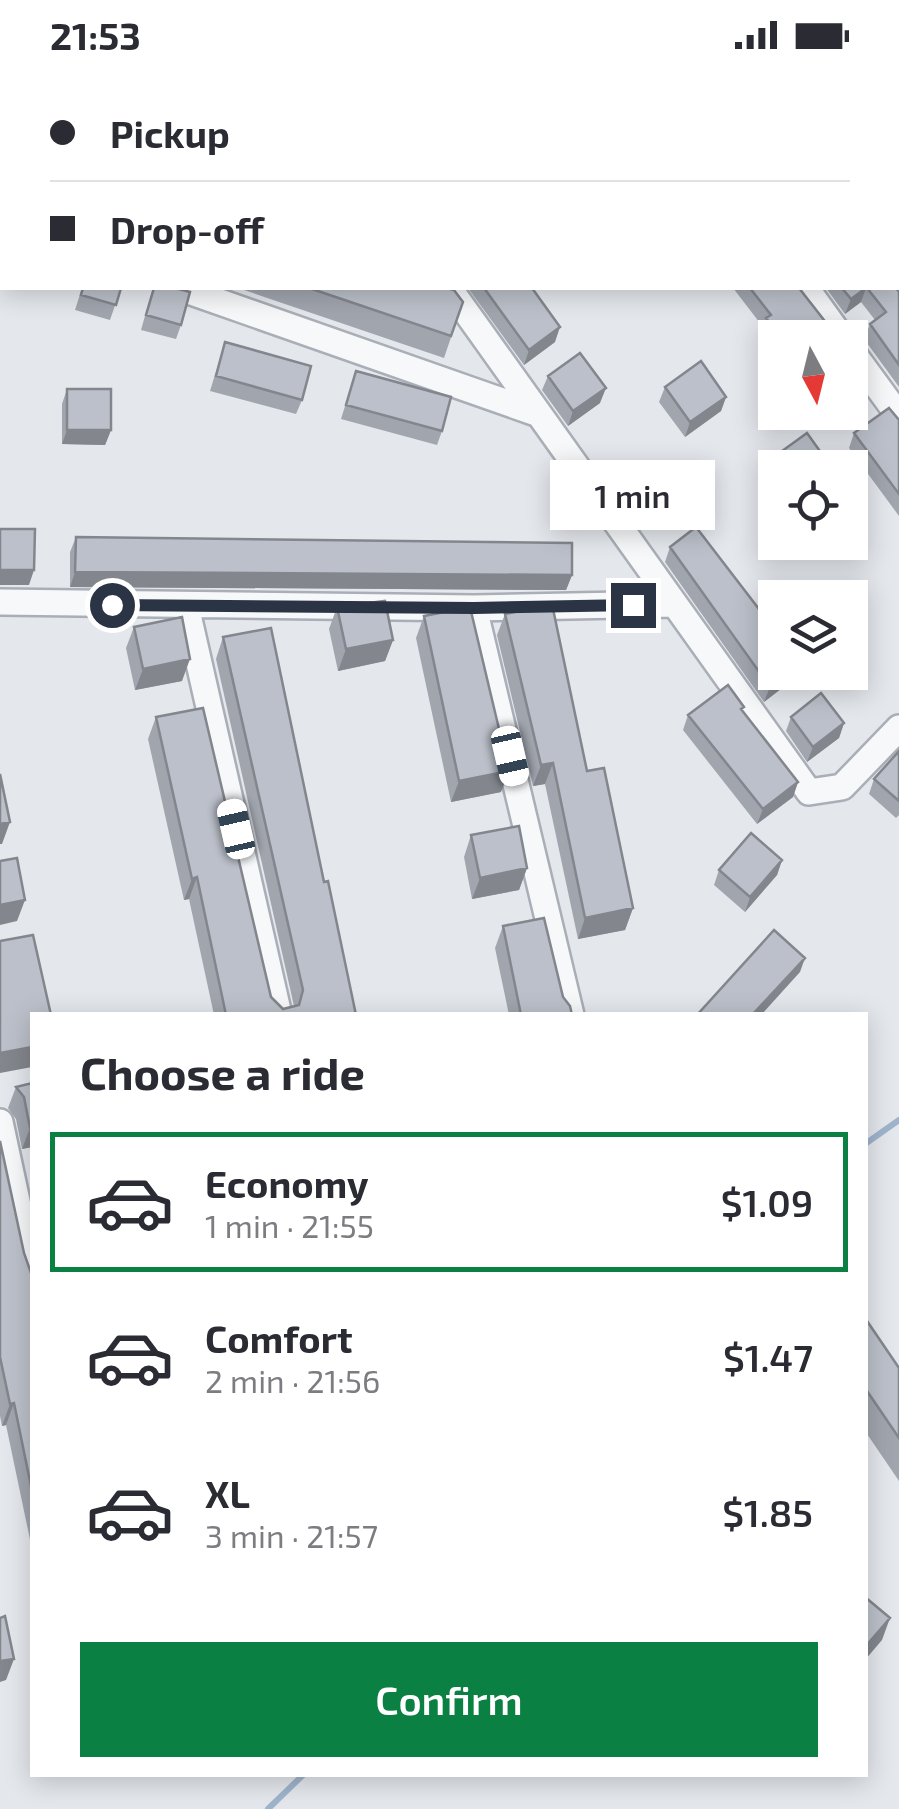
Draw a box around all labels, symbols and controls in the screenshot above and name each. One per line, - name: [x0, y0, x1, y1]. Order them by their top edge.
- text: 21:53: [50, 12, 141, 58]
- text: Pickup: [110, 110, 230, 156]
- text: Drop-off: [110, 206, 264, 252]
- north arrow: [758, 320, 868, 430]
- map controls: [758, 320, 868, 690]
- button: locate: [758, 450, 868, 560]
- callout: 1 min: [550, 460, 716, 530]
- text: 1 min: [595, 476, 670, 514]
- button: layers: [758, 580, 868, 690]
- route start: [90, 583, 135, 628]
- route end: [611, 583, 656, 628]
- car: [489, 723, 531, 789]
- car: [215, 796, 257, 862]
- text: Choose a ride: [80, 1045, 365, 1099]
- icon: car: [85, 1157, 175, 1247]
- text: Economy: [205, 1160, 369, 1206]
- text: $1.09: [721, 1179, 813, 1225]
- text: 1 min · 21:55: [205, 1206, 374, 1244]
- icon: car: [85, 1312, 175, 1402]
- text: Comfort: [205, 1315, 353, 1361]
- text: $1.47: [723, 1334, 813, 1380]
- text: 2 min · 21:56: [205, 1361, 380, 1399]
- icon: car: [85, 1467, 175, 1557]
- text: XL: [205, 1470, 250, 1516]
- text: $1.85: [722, 1489, 813, 1535]
- text: 3 min · 21:57: [205, 1516, 378, 1554]
- button: Confirm: [80, 1642, 818, 1757]

